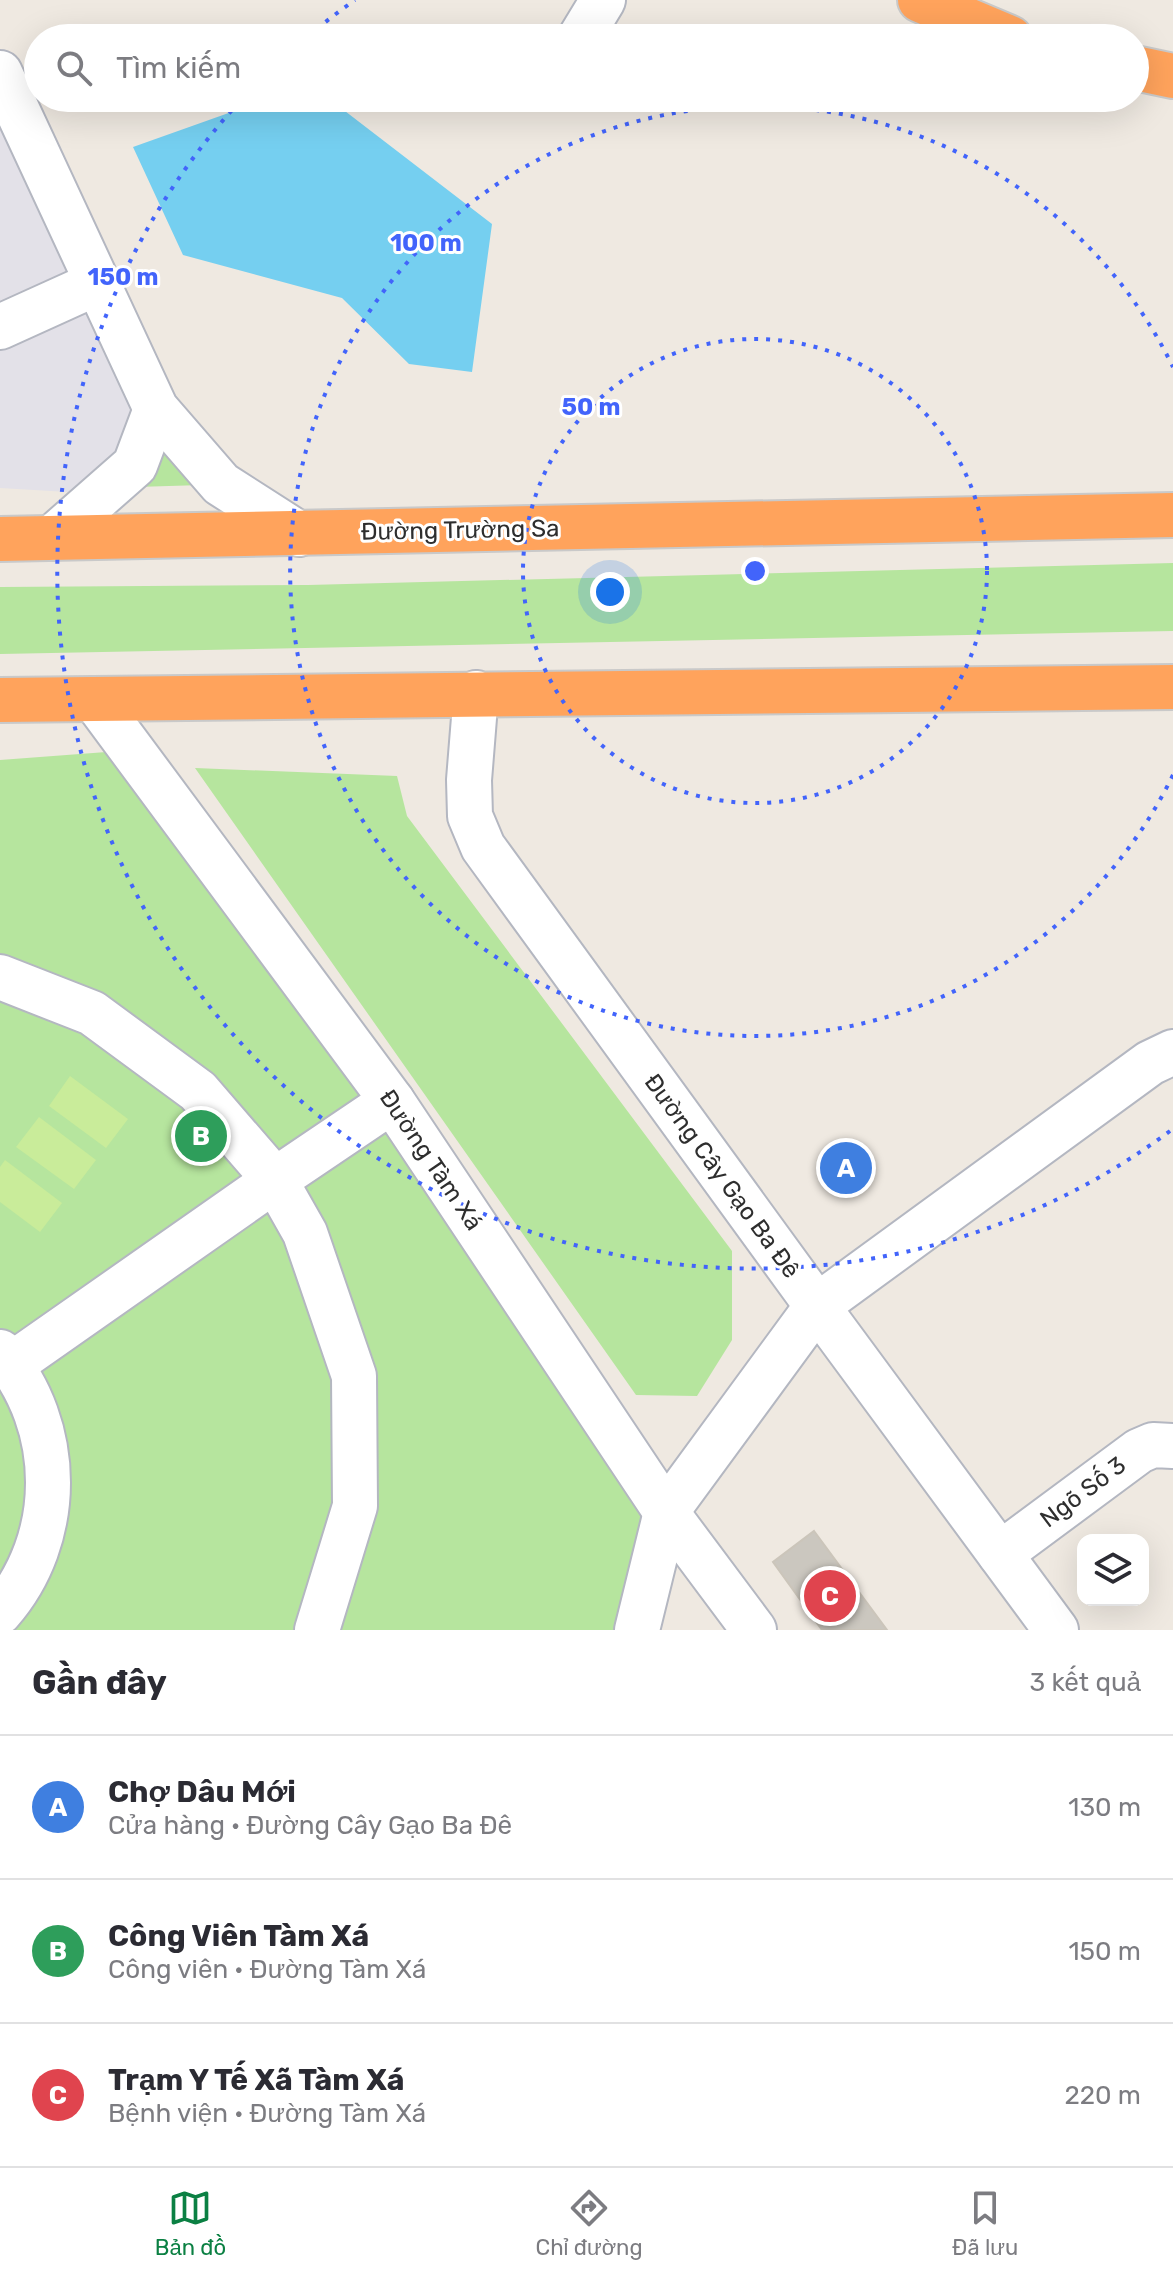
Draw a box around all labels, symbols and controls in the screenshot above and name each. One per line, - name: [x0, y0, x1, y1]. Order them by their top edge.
- search box: [24, 24, 1149, 112]
- icon: search: [52, 46, 96, 90]
- text: Tìm kiếm: [116, 50, 241, 86]
- text: 100 m: [390, 229, 462, 257]
- text: 150 m: [88, 263, 158, 291]
- text: 50 m: [562, 393, 620, 421]
- street label: Đường Trường Sa: [361, 514, 559, 546]
- centre of rings: [741, 557, 769, 585]
- your location: [590, 572, 630, 612]
- street label: Đường Cây Gạo Ba Đê: [639, 1068, 805, 1284]
- street label: Đường Tàm Xá: [374, 1084, 488, 1236]
- pin: B: [175, 1106, 227, 1166]
- pin: A: [820, 1138, 872, 1198]
- street label: Ngõ Số 3: [1034, 1449, 1131, 1533]
- map controls: [1077, 1534, 1149, 1606]
- button: layers: [1077, 1534, 1149, 1606]
- pin: C: [804, 1566, 856, 1626]
- text: Gần đây: [32, 1662, 167, 1703]
- text: 3 kết quả: [1030, 1667, 1141, 1698]
- text: Chợ Dâu Mới: [108, 1774, 296, 1810]
- text: A: [49, 1792, 67, 1823]
- text: 130 m: [1068, 1792, 1141, 1823]
- text: Cửa hàng · Đường Cây Gạo Ba Đê: [108, 1810, 512, 1841]
- text: Công Viên Tàm Xá: [108, 1918, 369, 1954]
- text: B: [49, 1936, 67, 1967]
- text: 150 m: [1068, 1936, 1141, 1967]
- text: Công viên · Đường Tàm Xá: [108, 1954, 426, 1985]
- text: Trạm Y Tế Xã Tàm Xá: [108, 2062, 404, 2098]
- text: C: [49, 2080, 67, 2111]
- text: 220 m: [1064, 2080, 1141, 2111]
- text: Bệnh viện · Đường Tàm Xá: [108, 2098, 426, 2129]
- tab: Bản đồ: [155, 2186, 226, 2261]
- tab: Chỉ đường: [536, 2186, 643, 2261]
- tab: Đã lưu: [952, 2186, 1018, 2261]

